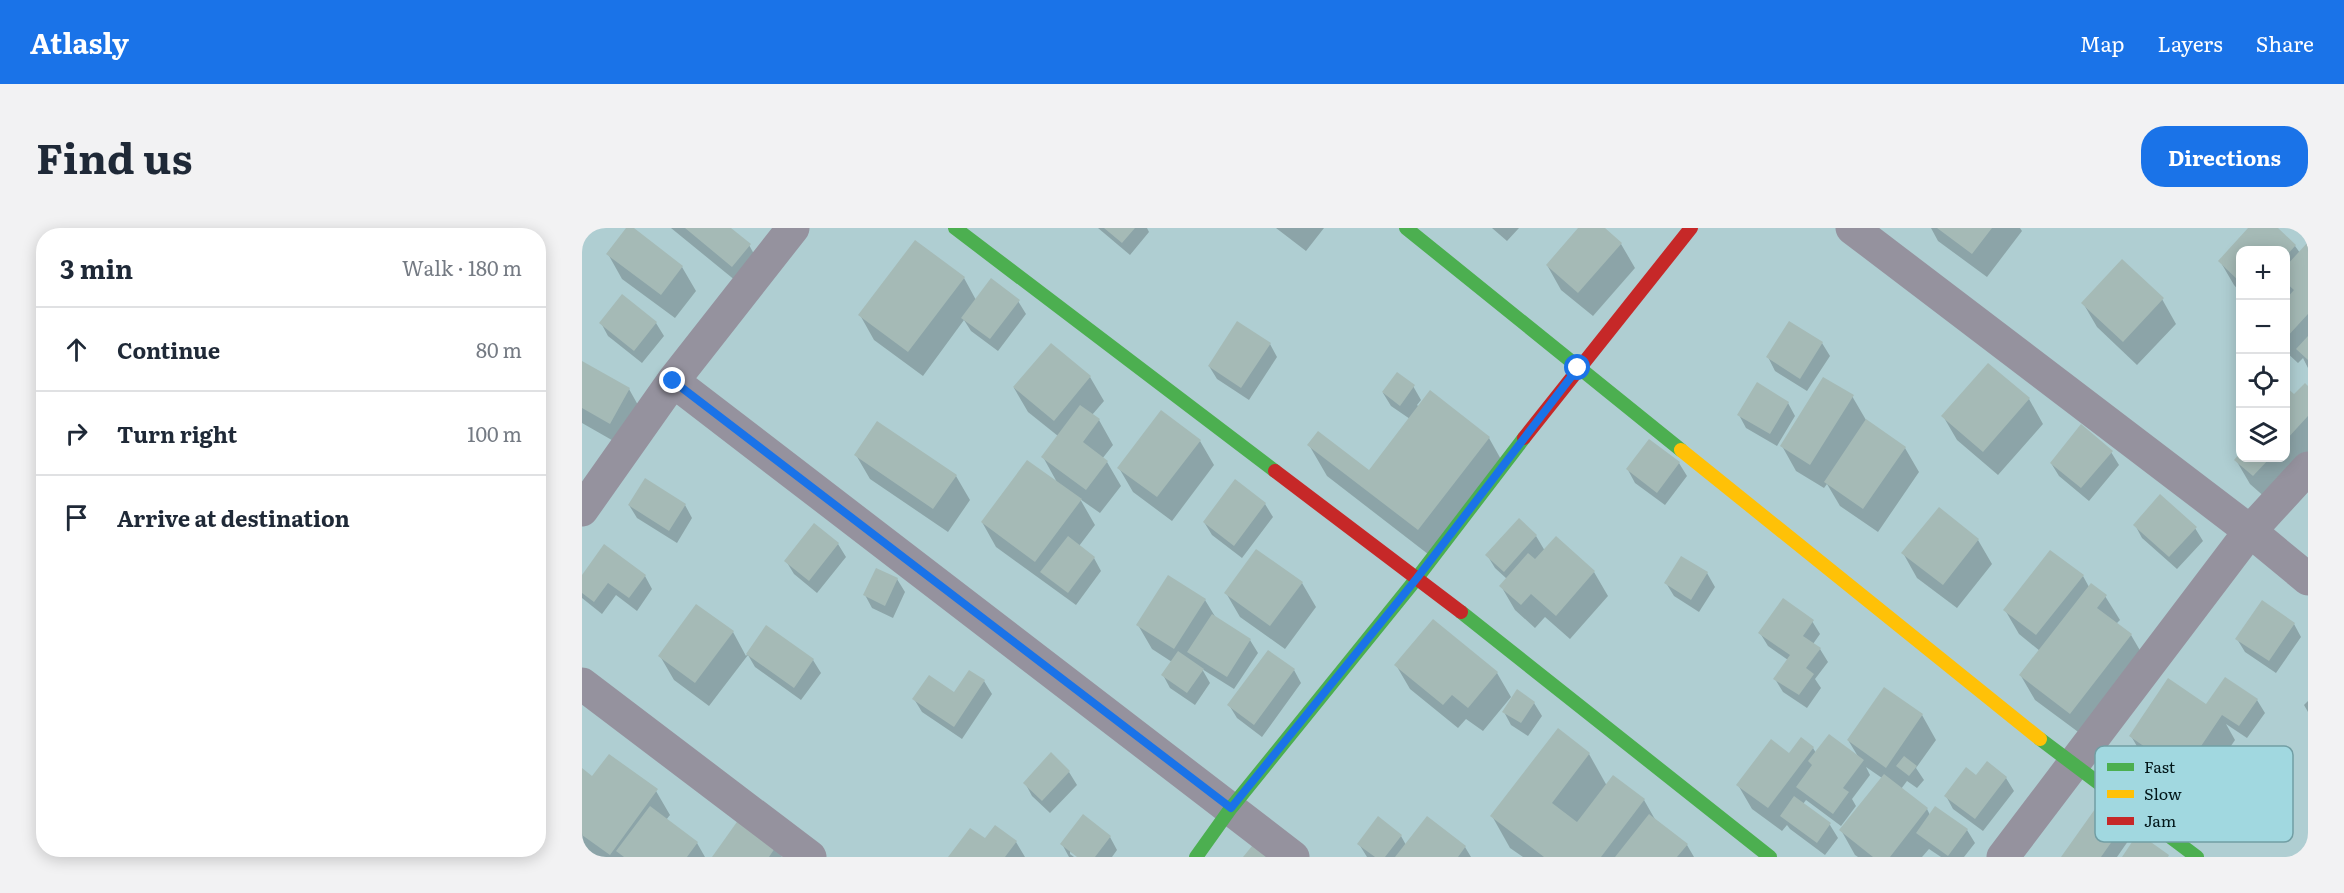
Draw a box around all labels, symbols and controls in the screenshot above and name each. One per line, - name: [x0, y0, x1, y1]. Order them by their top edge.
- text: Atlasly: [30, 21, 129, 63]
- text: Map: [2080, 27, 2125, 58]
- text: Layers: [2158, 27, 2223, 58]
- text: Share: [2256, 27, 2314, 58]
- text: Find us: [36, 125, 193, 187]
- button: Directions: [2141, 126, 2308, 187]
- map controls: [2236, 246, 2290, 462]
- button: +: [2236, 246, 2290, 300]
- text: 3 min: [60, 248, 133, 287]
- text: Walk · 180 m: [402, 252, 522, 282]
- button: −: [2236, 300, 2290, 354]
- icon: ahead: [60, 333, 93, 366]
- text: Continue: [117, 333, 220, 366]
- text: 80 m: [476, 334, 522, 364]
- route start: [1564, 354, 1590, 380]
- button: locate: [2236, 354, 2290, 408]
- route end: [659, 367, 685, 393]
- button: layers: [2236, 408, 2290, 462]
- icon: right: [60, 417, 93, 450]
- text: Turn right: [117, 417, 237, 450]
- text: 100 m: [467, 418, 522, 448]
- icon: arrive: [60, 501, 93, 534]
- text: Arrive at destination: [117, 501, 350, 534]
- legend: [2095, 746, 2293, 842]
- text: Fast: [2144, 754, 2176, 778]
- text: Slow: [2144, 781, 2182, 805]
- text: Jam: [2144, 808, 2177, 832]

